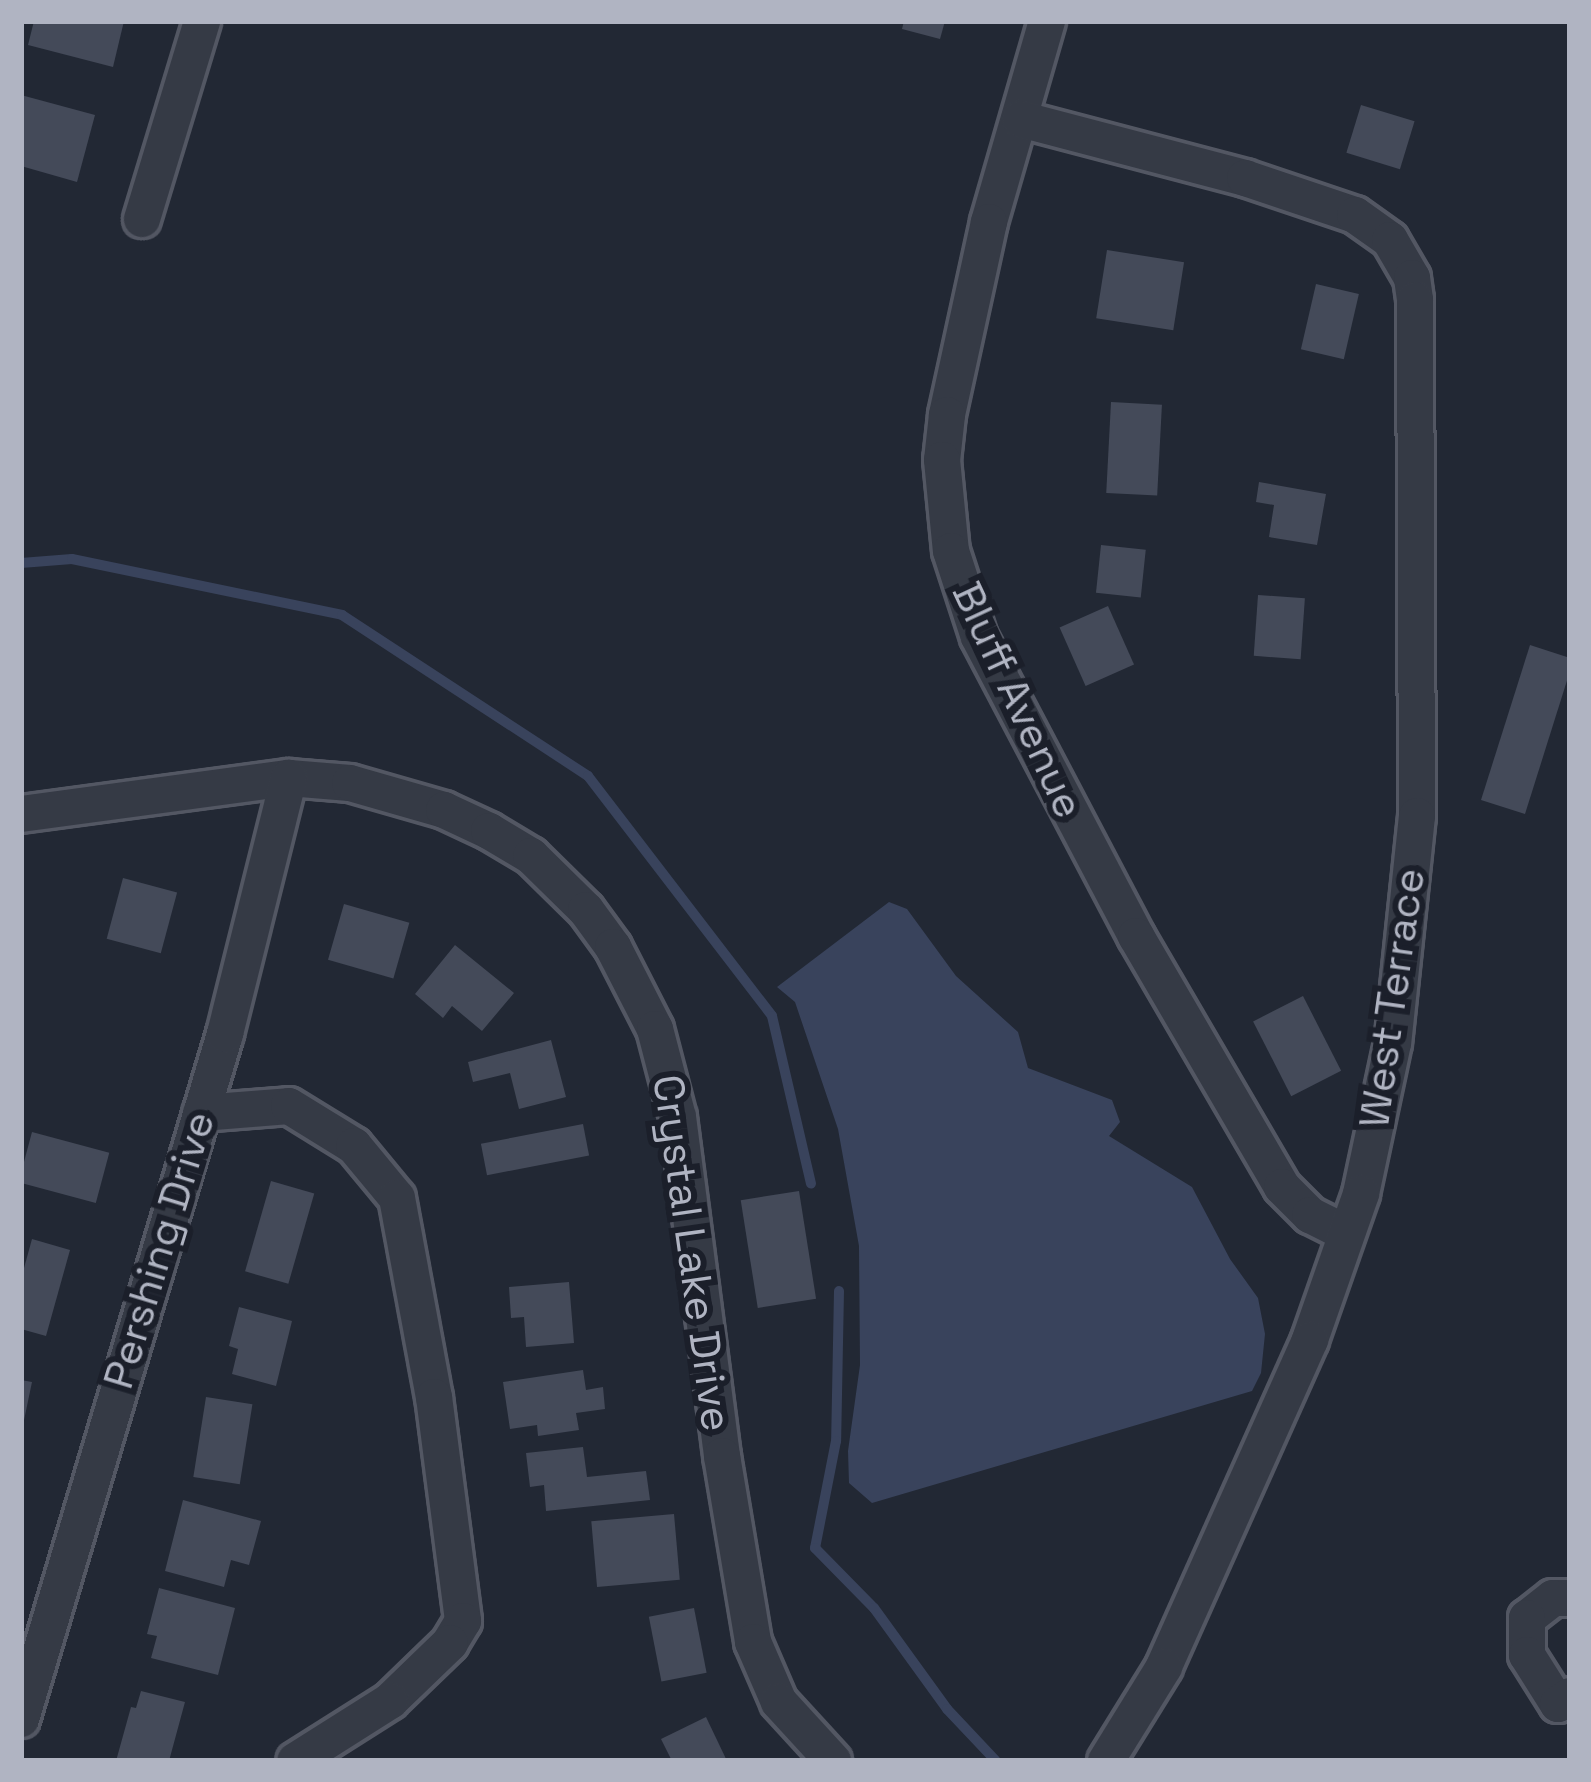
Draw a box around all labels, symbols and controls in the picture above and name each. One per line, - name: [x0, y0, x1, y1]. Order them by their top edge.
- street label: Bluff Avenue: [941, 574, 1095, 826]
- street label: West Terrace: [1349, 864, 1435, 1132]
- street label: Crystal Lake Drive: [642, 1072, 742, 1434]
- street label: Pershing Drive: [93, 1105, 225, 1395]

